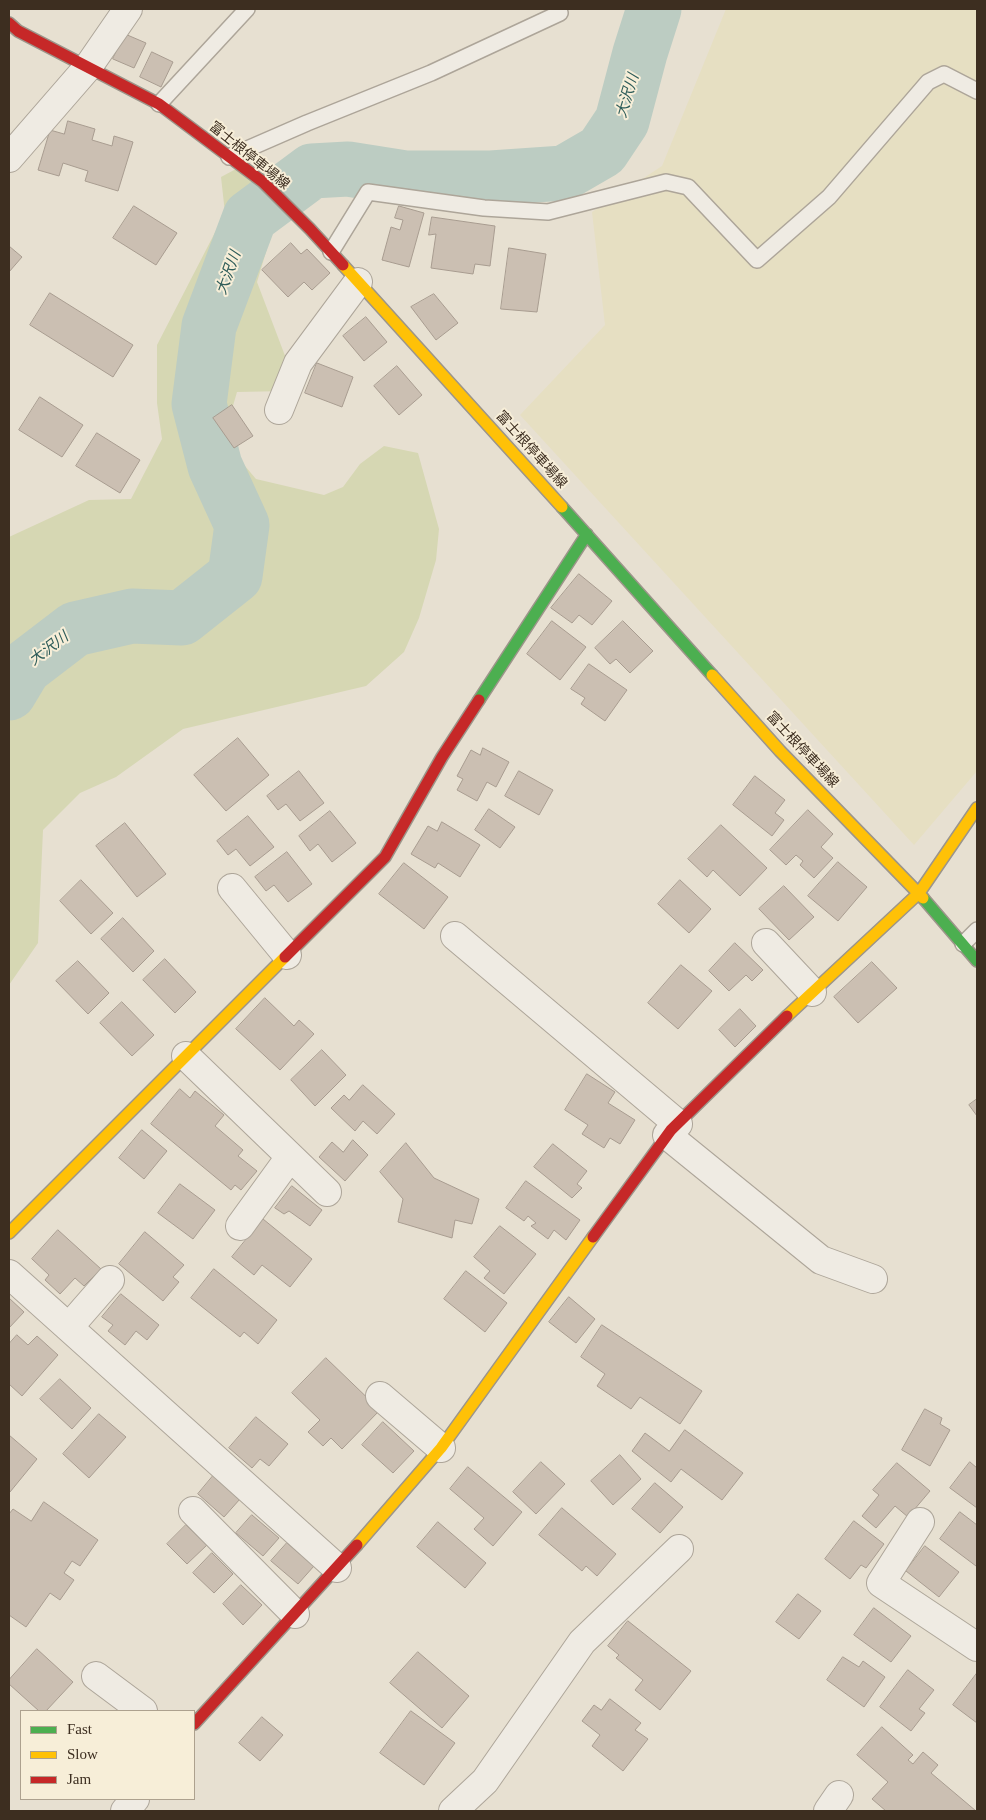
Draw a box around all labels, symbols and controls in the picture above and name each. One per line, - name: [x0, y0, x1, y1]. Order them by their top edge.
- water label: 大沢川: [613, 72, 643, 120]
- street label: 富士根停車場線: [206, 119, 292, 193]
- water label: 大沢川: [213, 249, 245, 297]
- street label: 富士根停車場線: [492, 408, 570, 492]
- water label: 大沢川: [26, 628, 72, 670]
- street label: 富士根停車場線: [762, 708, 842, 792]
- legend: [20, 1710, 195, 1800]
- text: Fast: [67, 1721, 92, 1737]
- text: Slow: [67, 1746, 98, 1762]
- text: Jam: [67, 1771, 91, 1787]

